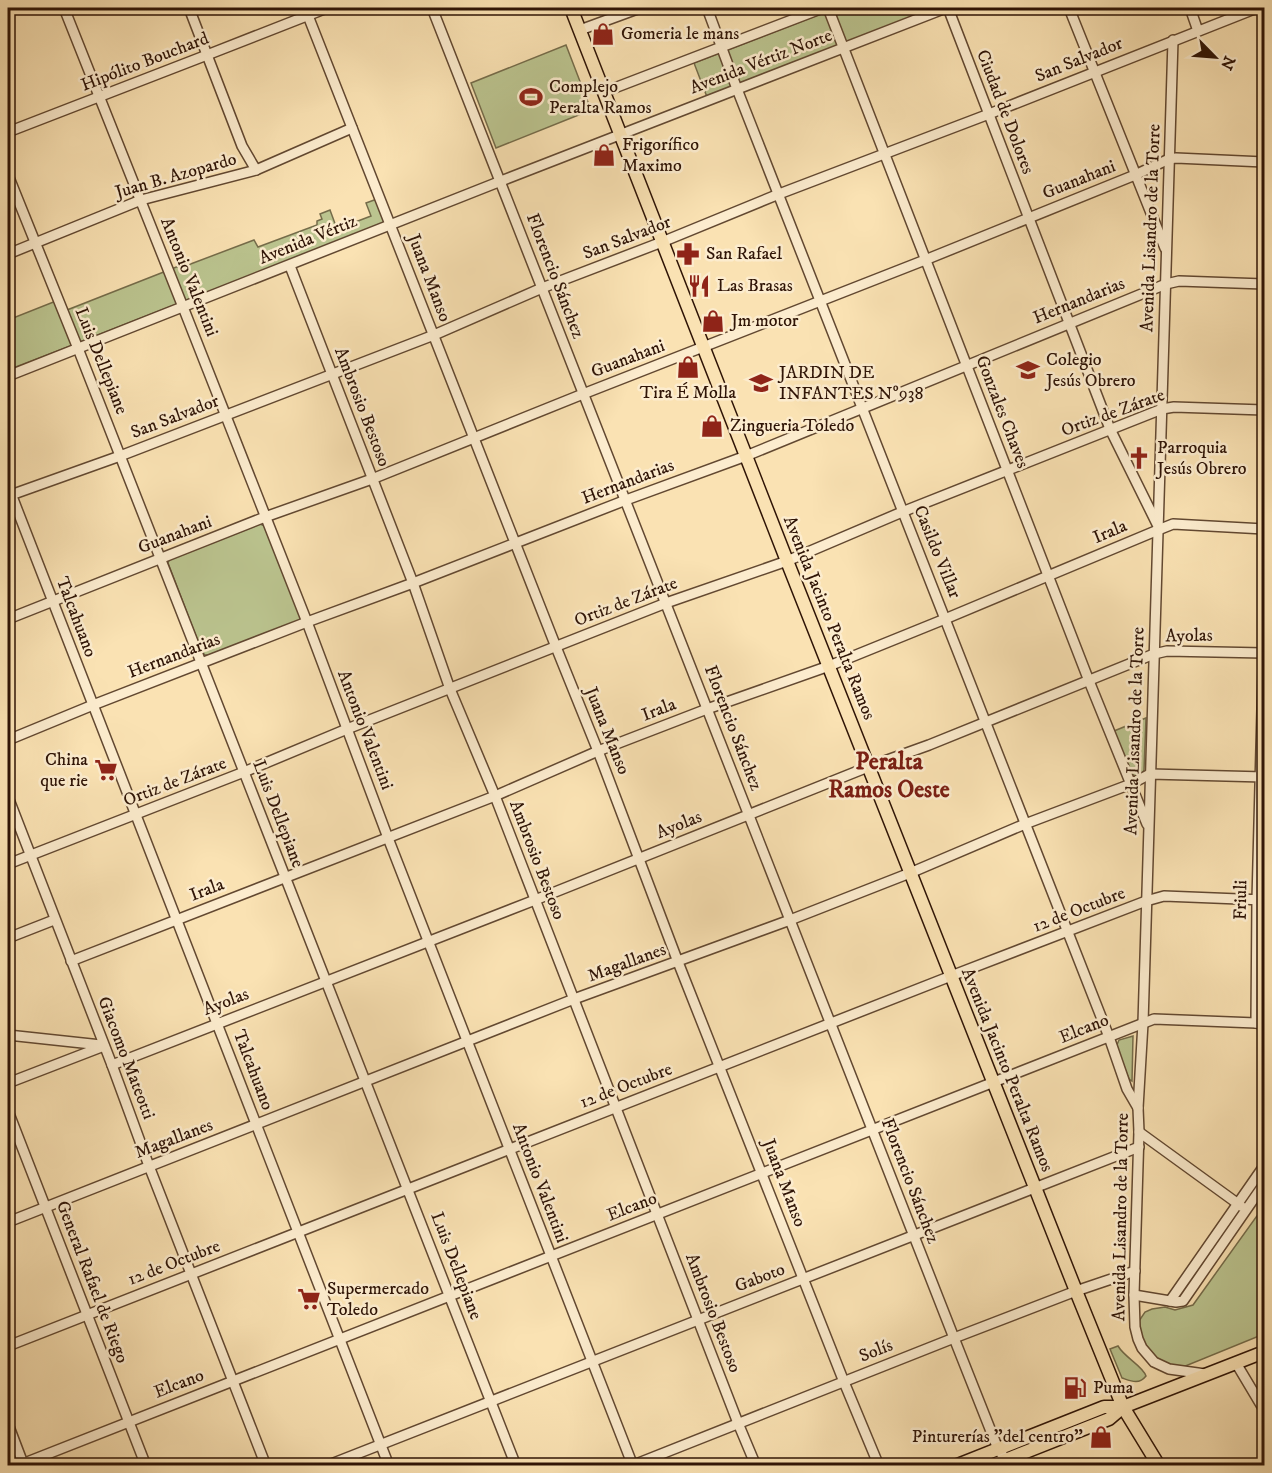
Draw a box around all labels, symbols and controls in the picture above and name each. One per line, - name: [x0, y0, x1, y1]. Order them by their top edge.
- shop icon: Gomeria le mans: [590, 21, 616, 47]
- place label: Gomeria le mans: [621, 23, 739, 45]
- street label: Avenida Vértiz Norte: [687, 25, 835, 99]
- north arrow: [1185, 27, 1245, 87]
- street label: Hipólito Bouchard: [78, 28, 212, 96]
- street label: San Salvador: [1032, 32, 1126, 88]
- street label: Ciudad de Dolores: [971, 47, 1039, 177]
- text: N: [1216, 53, 1240, 73]
- place label: Complejo Peralta Ramos: [549, 76, 651, 119]
- sports icon: Complejo Peralta Ramos: [518, 84, 544, 110]
- street label: Avenida Lisandro de la Torre: [1136, 123, 1166, 333]
- place label: Frigorífico Maximo: [622, 134, 699, 177]
- shop icon: Frigorífico Maximo: [591, 142, 617, 168]
- street label: Juan B. Azopardo: [111, 148, 239, 204]
- street label: Guanahani: [1039, 155, 1119, 205]
- street label: Avenida Vértiz: [256, 210, 360, 270]
- street label: Florencio Sánchez: [521, 210, 589, 342]
- street label: San Salvador: [580, 211, 674, 265]
- street label: Antonio Valentini: [155, 214, 223, 340]
- street label: Juana Manso: [401, 229, 456, 325]
- pharmacy icon: San Rafael: [675, 241, 701, 267]
- place label: San Rafael: [706, 243, 783, 265]
- restaurant icon: Las Brasas: [686, 273, 712, 299]
- street label: Hernandarias: [1030, 273, 1128, 329]
- place label: Las Brasas: [717, 275, 793, 297]
- street label: Luis Dellepiane: [70, 304, 132, 418]
- shop icon: Jm motor: [700, 308, 726, 334]
- place label: Jm motor: [729, 310, 799, 332]
- street label: Guanahani: [588, 335, 668, 383]
- street label: Ambrosio Bestoso: [329, 344, 395, 470]
- place label: Colegio Jesús Obrero: [1044, 349, 1136, 392]
- street label: Gonzales Chaves: [970, 352, 1034, 472]
- shop icon: Tira É Molla: [675, 354, 701, 380]
- school or university icon: Colegio Jesús Obrero: [1015, 357, 1041, 383]
- place label: JARDIN DE INFANTES Nº938: [777, 362, 924, 405]
- school or university icon: JARDIN DE INFANTES Nº938: [748, 370, 774, 396]
- place label: Tira É Molla: [640, 382, 737, 404]
- street label: Ortiz de Zárate: [1058, 384, 1168, 442]
- street label: San Salvador: [128, 390, 222, 444]
- shop icon: Zingueria Toledo: [699, 413, 725, 439]
- place label: Zingueria Toledo: [730, 415, 855, 437]
- place label: Parroquia Jesús Obrero: [1155, 437, 1247, 480]
- church icon: Parroquia Jesús Obrero: [1126, 445, 1152, 471]
- street label: Hernandarias: [579, 454, 677, 510]
- street label: Casildo Villar: [908, 502, 966, 602]
- street label: Guanahani: [135, 511, 215, 559]
- street label: Avenida Jacinto Peralta Ramos: [778, 513, 880, 723]
- street label: Irala: [1090, 515, 1131, 549]
- street label: Ortiz de Zárate: [571, 572, 681, 632]
- street label: Talcahuano: [51, 574, 101, 660]
- street label: Ayolas: [1165, 625, 1213, 647]
- street label: Avenida Lisandro de la Torre: [1120, 626, 1150, 836]
- street label: Hernandarias: [125, 628, 223, 684]
- street label: Florencio Sánchez: [699, 662, 767, 794]
- street label: Antonio Valentini: [332, 667, 398, 793]
- street label: Juana Manso: [579, 682, 635, 778]
- street label: Irala: [639, 693, 680, 727]
- district label: Peralta Ramos Oeste: [828, 747, 950, 805]
- place label: China que rie: [40, 749, 88, 792]
- street label: Ortiz de Zárate: [120, 752, 230, 812]
- supermarket icon: China que rie: [93, 757, 119, 783]
- street label: Luis Dellepiane: [247, 757, 309, 871]
- street label: Ambrosio Bestoso: [504, 797, 570, 923]
- street label: Ayolas: [653, 806, 705, 844]
- street label: Irala: [187, 873, 228, 907]
- street label: Friuli: [1230, 880, 1252, 920]
- street label: 12 de Octubre: [1030, 882, 1128, 938]
- street label: Magallanes: [585, 939, 669, 987]
- street label: Avenida Jacinto Peralta Ramos: [956, 965, 1058, 1175]
- street label: Ayolas: [200, 983, 252, 1021]
- street label: Giacomo Mateotti: [92, 994, 160, 1122]
- street label: Elcano: [1056, 1009, 1112, 1049]
- street label: Talcahuano: [228, 1027, 278, 1113]
- street label: 12 de Octubre: [577, 1058, 675, 1114]
- street label: Avenida Lisandro de la Torre: [1108, 1113, 1134, 1321]
- street label: Magallanes: [132, 1114, 216, 1164]
- street label: Florencio Sánchez: [876, 1115, 944, 1247]
- street label: Antonio Valentini: [507, 1120, 573, 1246]
- street label: Juana Manso: [756, 1134, 811, 1230]
- street label: Elcano: [604, 1187, 660, 1227]
- street label: General Rafael de Riego: [51, 1198, 133, 1366]
- street label: Luis Dellepiane: [425, 1209, 487, 1323]
- street label: 12 de Octubre: [125, 1235, 223, 1291]
- street label: Ambrosio Bestoso: [680, 1250, 746, 1376]
- street label: Gaboto: [732, 1258, 788, 1298]
- place label: Supermercado Toledo: [327, 1278, 429, 1321]
- supermarket icon: Supermercado Toledo: [296, 1286, 322, 1312]
- street label: Solís: [856, 1334, 896, 1368]
- street label: Elcano: [151, 1364, 207, 1404]
- fuel station icon: Puma: [1062, 1375, 1088, 1401]
- place label: Puma: [1093, 1377, 1134, 1399]
- shop icon: Pinturerías "del centro": [1088, 1424, 1114, 1450]
- place label: Pinturerías "del centro": [912, 1426, 1083, 1448]

